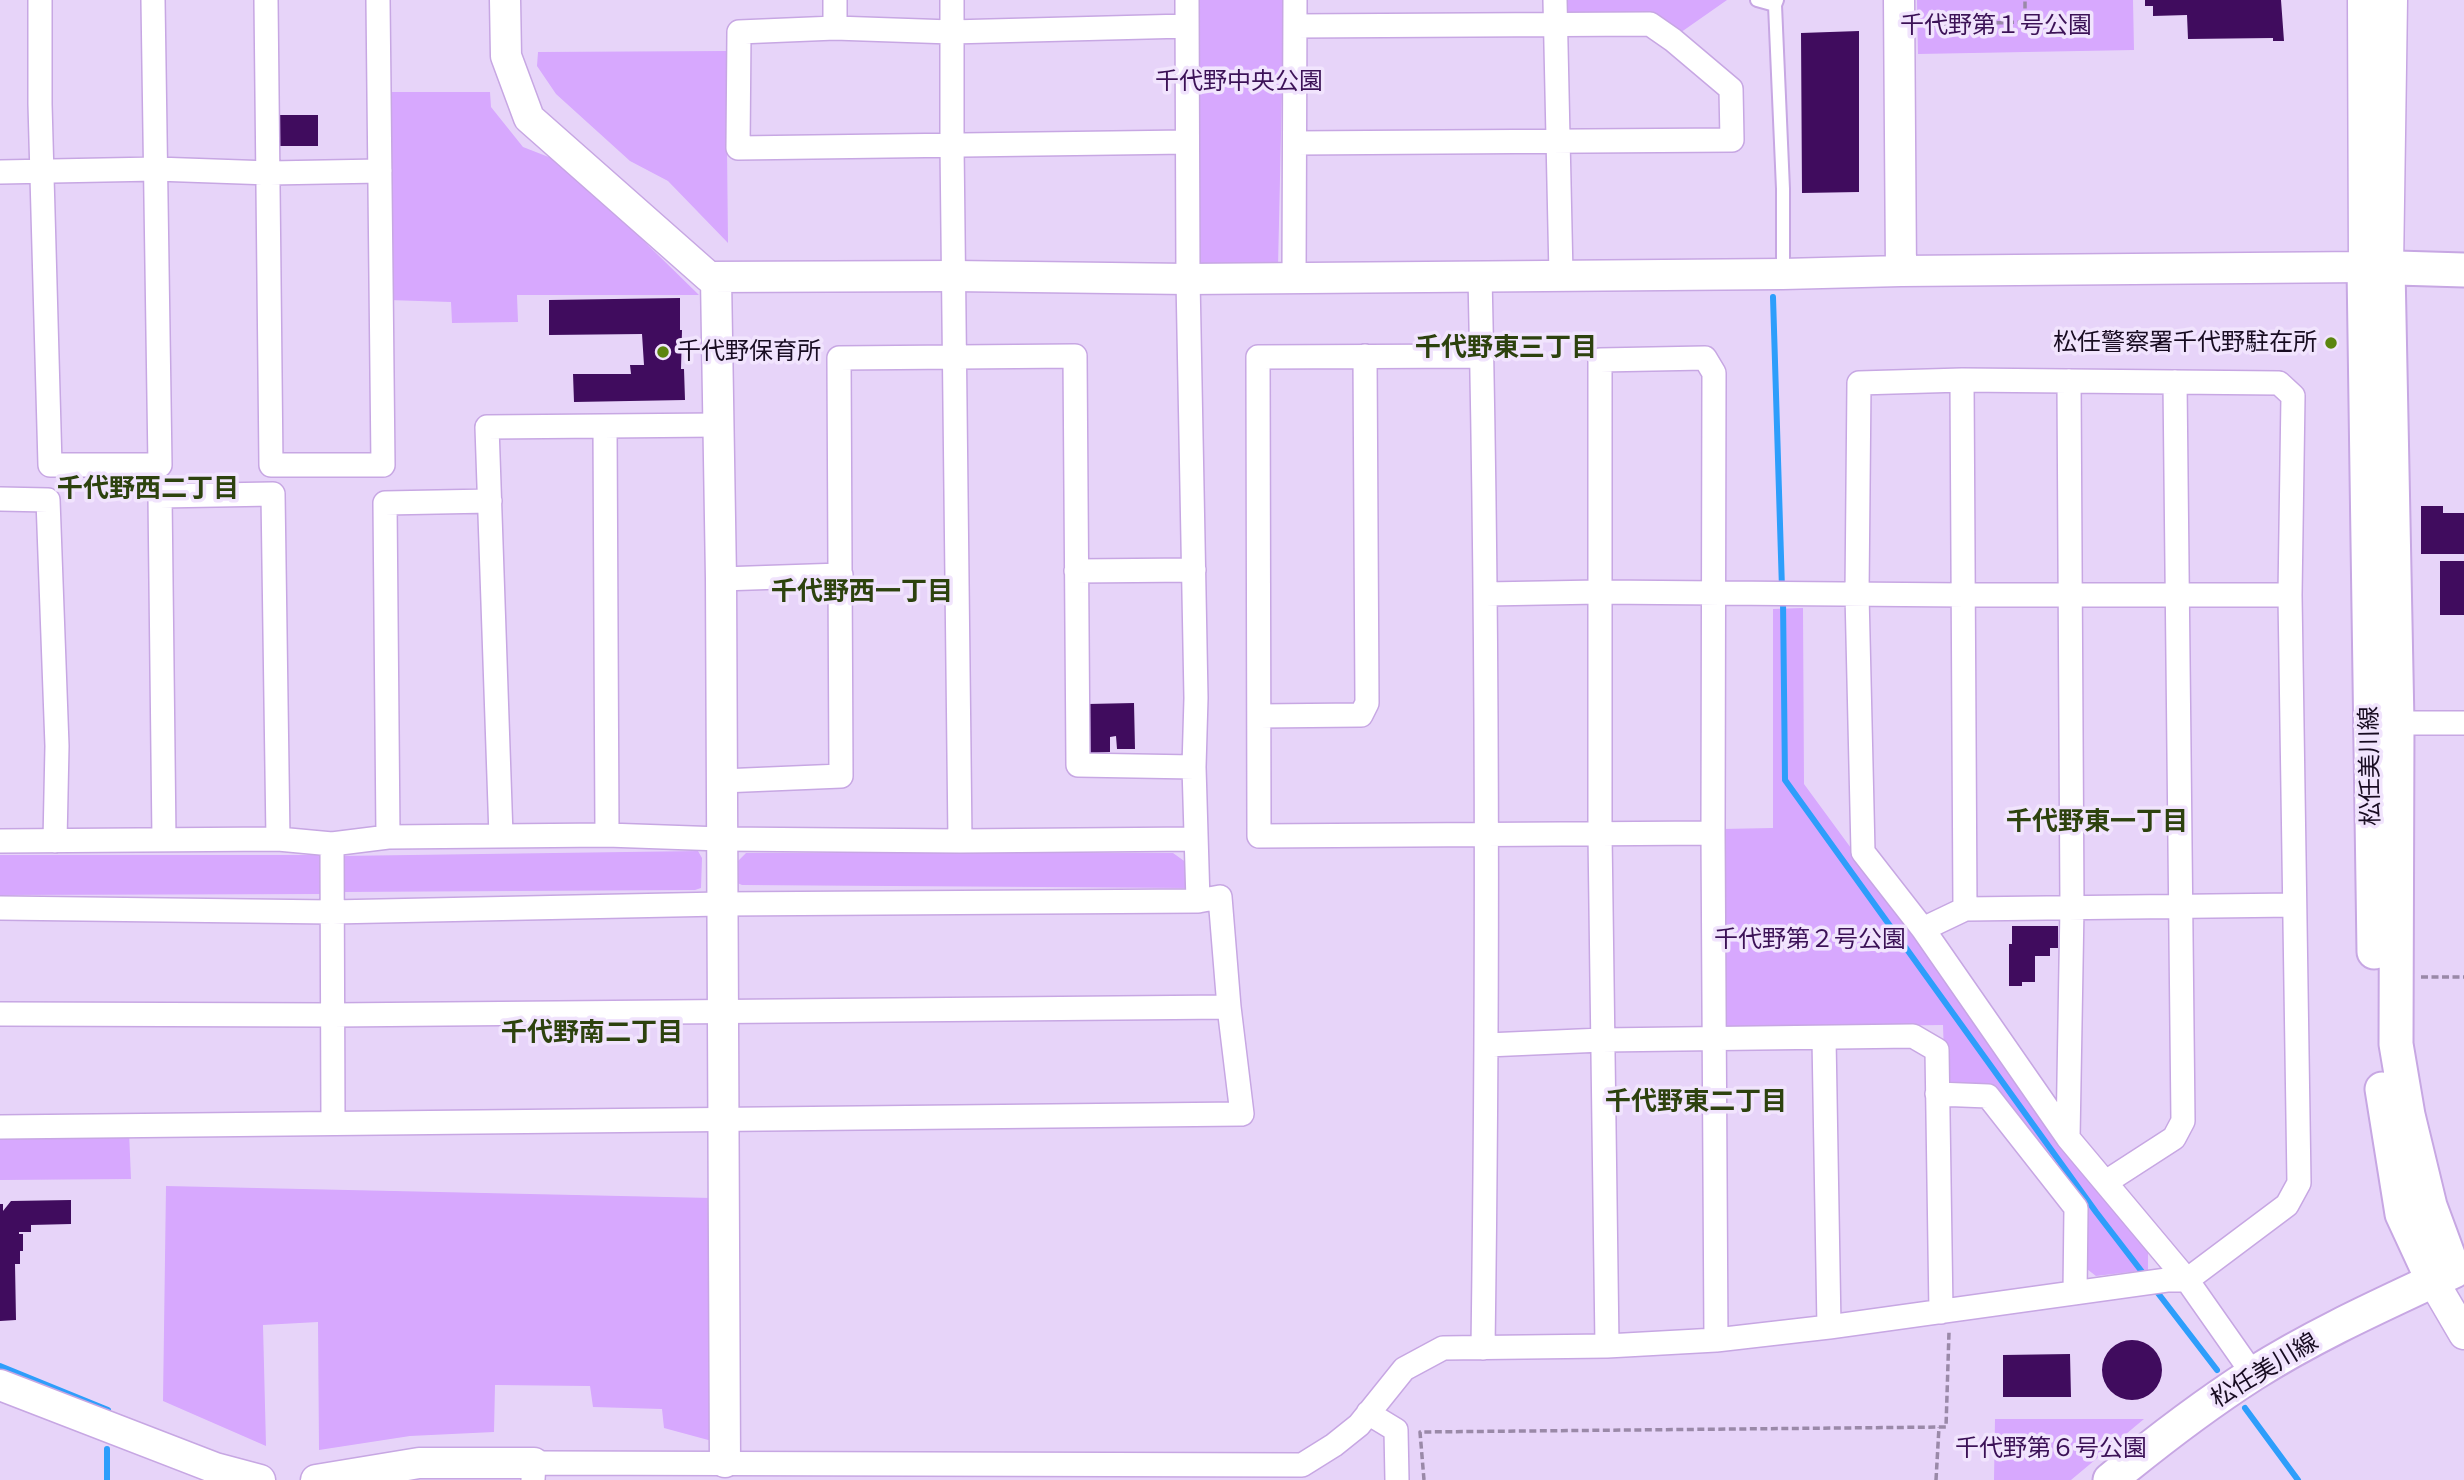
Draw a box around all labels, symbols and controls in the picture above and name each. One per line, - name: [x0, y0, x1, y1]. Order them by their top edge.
- park label: 千代野第１号公園: [1900, 12, 2092, 40]
- park label: 千代野中央公園: [1155, 68, 1323, 96]
- place label: 松任警察署千代野駐在所: [2053, 329, 2317, 357]
- district label: 千代野東三丁目: [1415, 333, 1597, 365]
- marker: 松任警察署千代野駐在所: [2323, 335, 2339, 351]
- place label: 千代野保育所: [677, 338, 821, 366]
- marker: 千代野保育所: [655, 344, 671, 360]
- district label: 千代野西二丁目: [57, 474, 239, 506]
- district label: 千代野西一丁目: [771, 577, 953, 609]
- street label: 松任美川線: [2356, 706, 2386, 826]
- district label: 千代野東一丁目: [2006, 807, 2188, 839]
- park label: 千代野第２号公園: [1714, 926, 1906, 954]
- district label: 千代野南二丁目: [501, 1018, 683, 1050]
- district label: 千代野東二丁目: [1605, 1087, 1787, 1119]
- street label: 松任美川線: [2206, 1328, 2324, 1414]
- park label: 千代野第６号公園: [1955, 1435, 2147, 1463]

